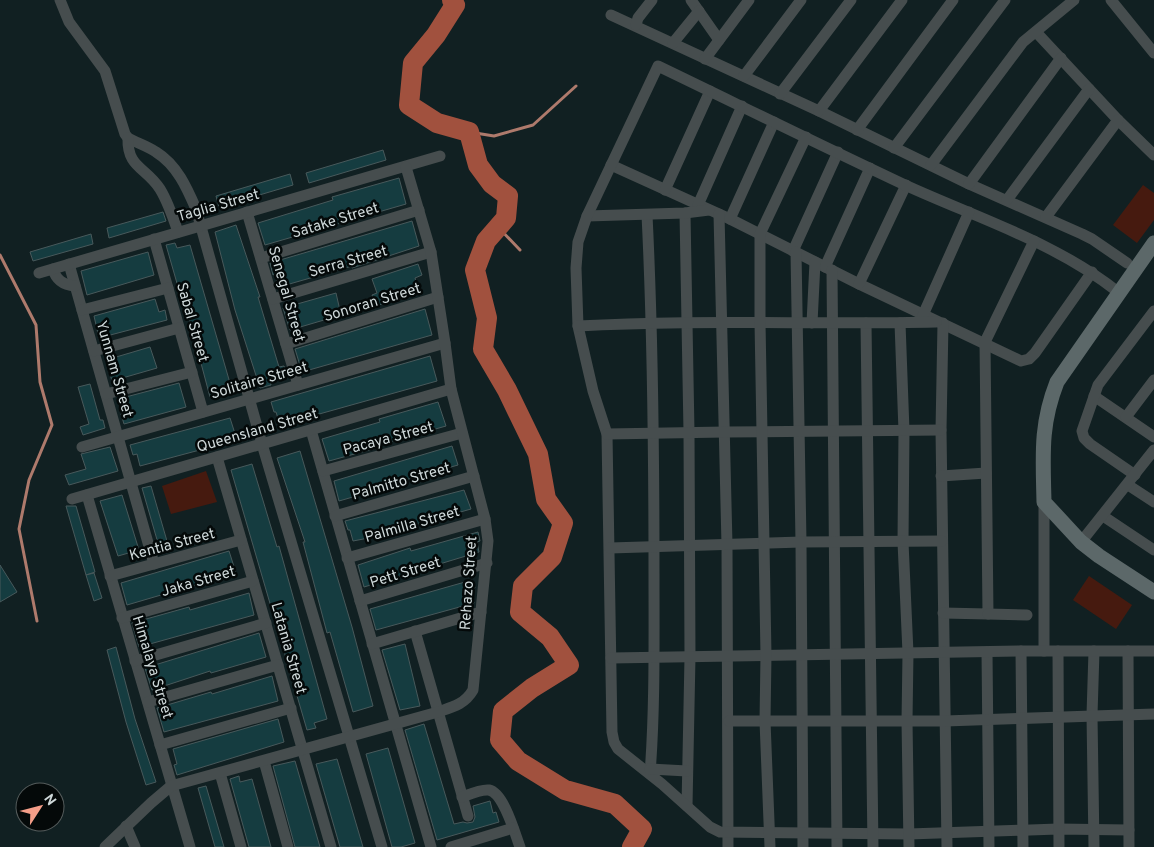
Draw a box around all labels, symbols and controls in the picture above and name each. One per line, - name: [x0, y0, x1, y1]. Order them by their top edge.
- street label: Taglia Street: [175, 186, 262, 227]
- street label: Satake Street: [289, 199, 381, 244]
- street label: Serra Street: [307, 242, 390, 283]
- street label: Senegal Street: [263, 244, 308, 345]
- street label: Sabal Street: [171, 280, 212, 365]
- street label: Sonoran Street: [321, 280, 423, 327]
- street label: Yunnam Street: [91, 319, 136, 420]
- street label: Solitaire Street: [209, 358, 310, 404]
- street label: Queensland Street: [195, 405, 320, 458]
- street label: Pacaya Street: [341, 418, 436, 461]
- street label: Palmitto Street: [350, 459, 453, 506]
- street label: Palmilla Street: [363, 503, 462, 548]
- street label: Kentia Street: [127, 525, 217, 566]
- street label: Rehazo Street: [457, 535, 482, 631]
- street label: Pett Street: [368, 554, 443, 593]
- street label: Jaka Street: [159, 563, 238, 602]
- street label: Latania Street: [265, 600, 310, 697]
- street label: Himalaya Street: [127, 613, 176, 721]
- north arrow: [15, 782, 65, 832]
- text: N: [39, 791, 59, 809]

